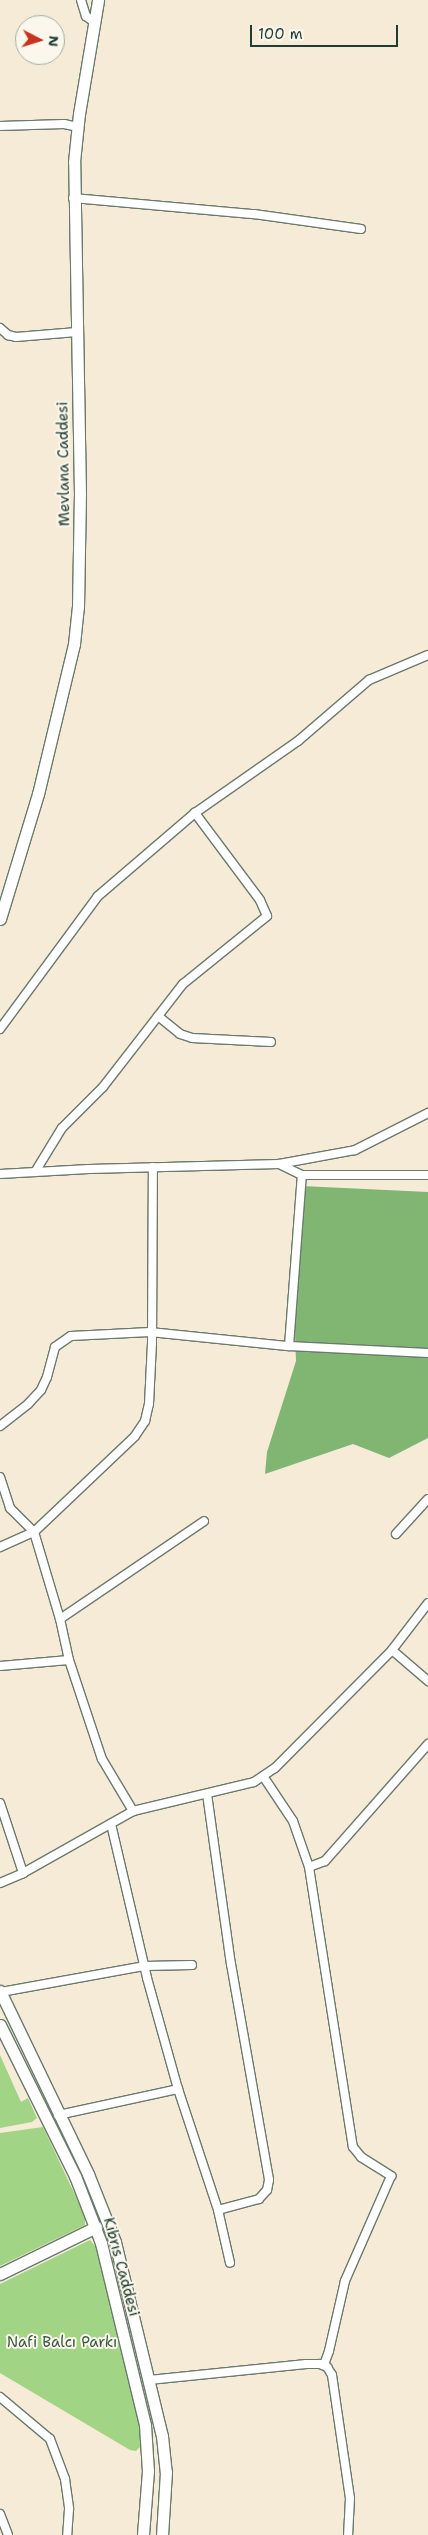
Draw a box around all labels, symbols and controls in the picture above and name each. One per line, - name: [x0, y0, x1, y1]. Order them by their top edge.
- north arrow: [15, 15, 65, 65]
- scale bar: [253, 15, 400, 47]
- text: 100 m: [258, 24, 303, 44]
- text: N: [44, 35, 63, 48]
- street label: Mevlana Caddesi: [54, 402, 74, 526]
- street label: Kıbrıs Caddesi: [99, 2216, 143, 2318]
- park label: Nafi Balcı Parkı: [7, 2334, 117, 2352]

